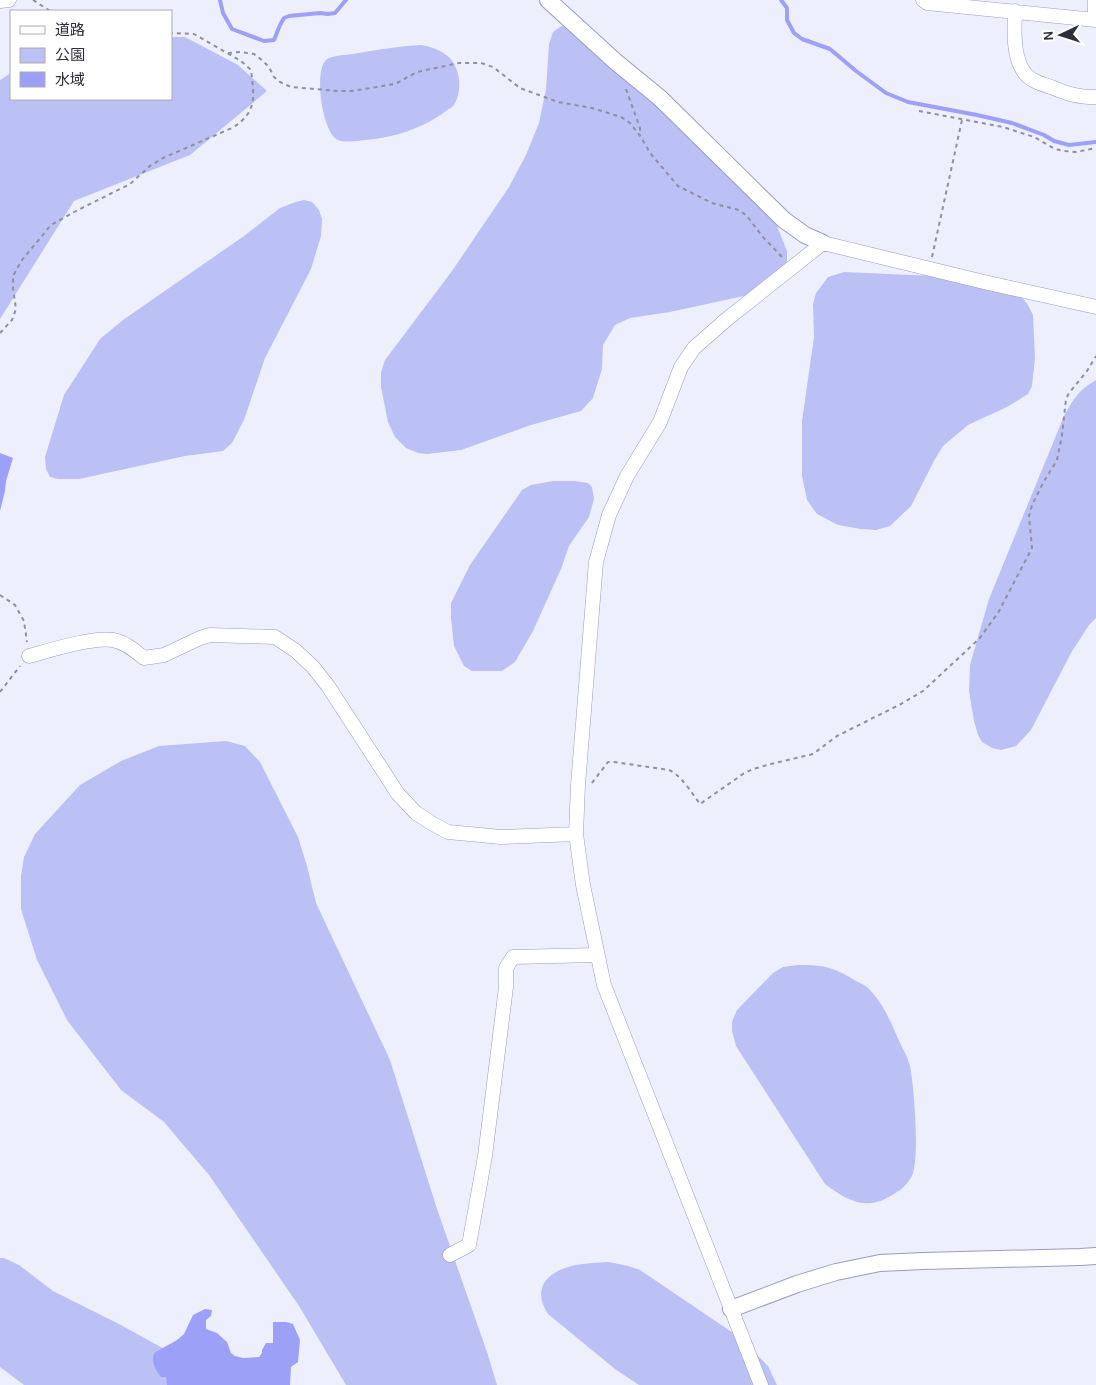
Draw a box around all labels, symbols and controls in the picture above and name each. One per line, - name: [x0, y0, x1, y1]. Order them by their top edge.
- legend: [10, 10, 172, 100]
- north arrow: [1036, 10, 1086, 60]
- text: 道路: [55, 21, 85, 39]
- text: N: [1040, 30, 1057, 41]
- text: 公園: [55, 46, 85, 64]
- text: 水域: [55, 71, 85, 89]

